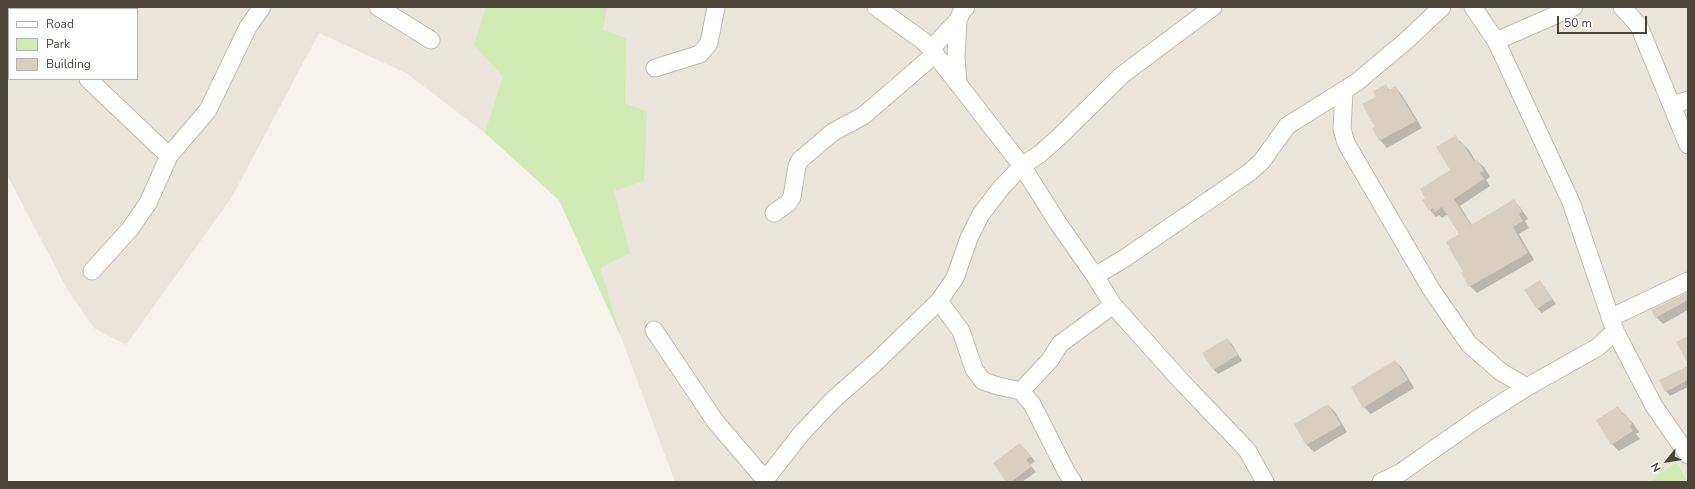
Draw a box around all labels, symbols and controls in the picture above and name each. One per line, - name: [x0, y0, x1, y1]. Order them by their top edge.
- legend: [8, 8, 138, 80]
- scale bar: [1559, 8, 1649, 34]
- text: 50 m: [1564, 15, 1592, 31]
- text: Road: [46, 16, 74, 32]
- text: Park: [46, 36, 70, 52]
- text: Building: [46, 56, 91, 72]
- north arrow: [1647, 441, 1687, 481]
- text: N: [1648, 460, 1665, 475]

